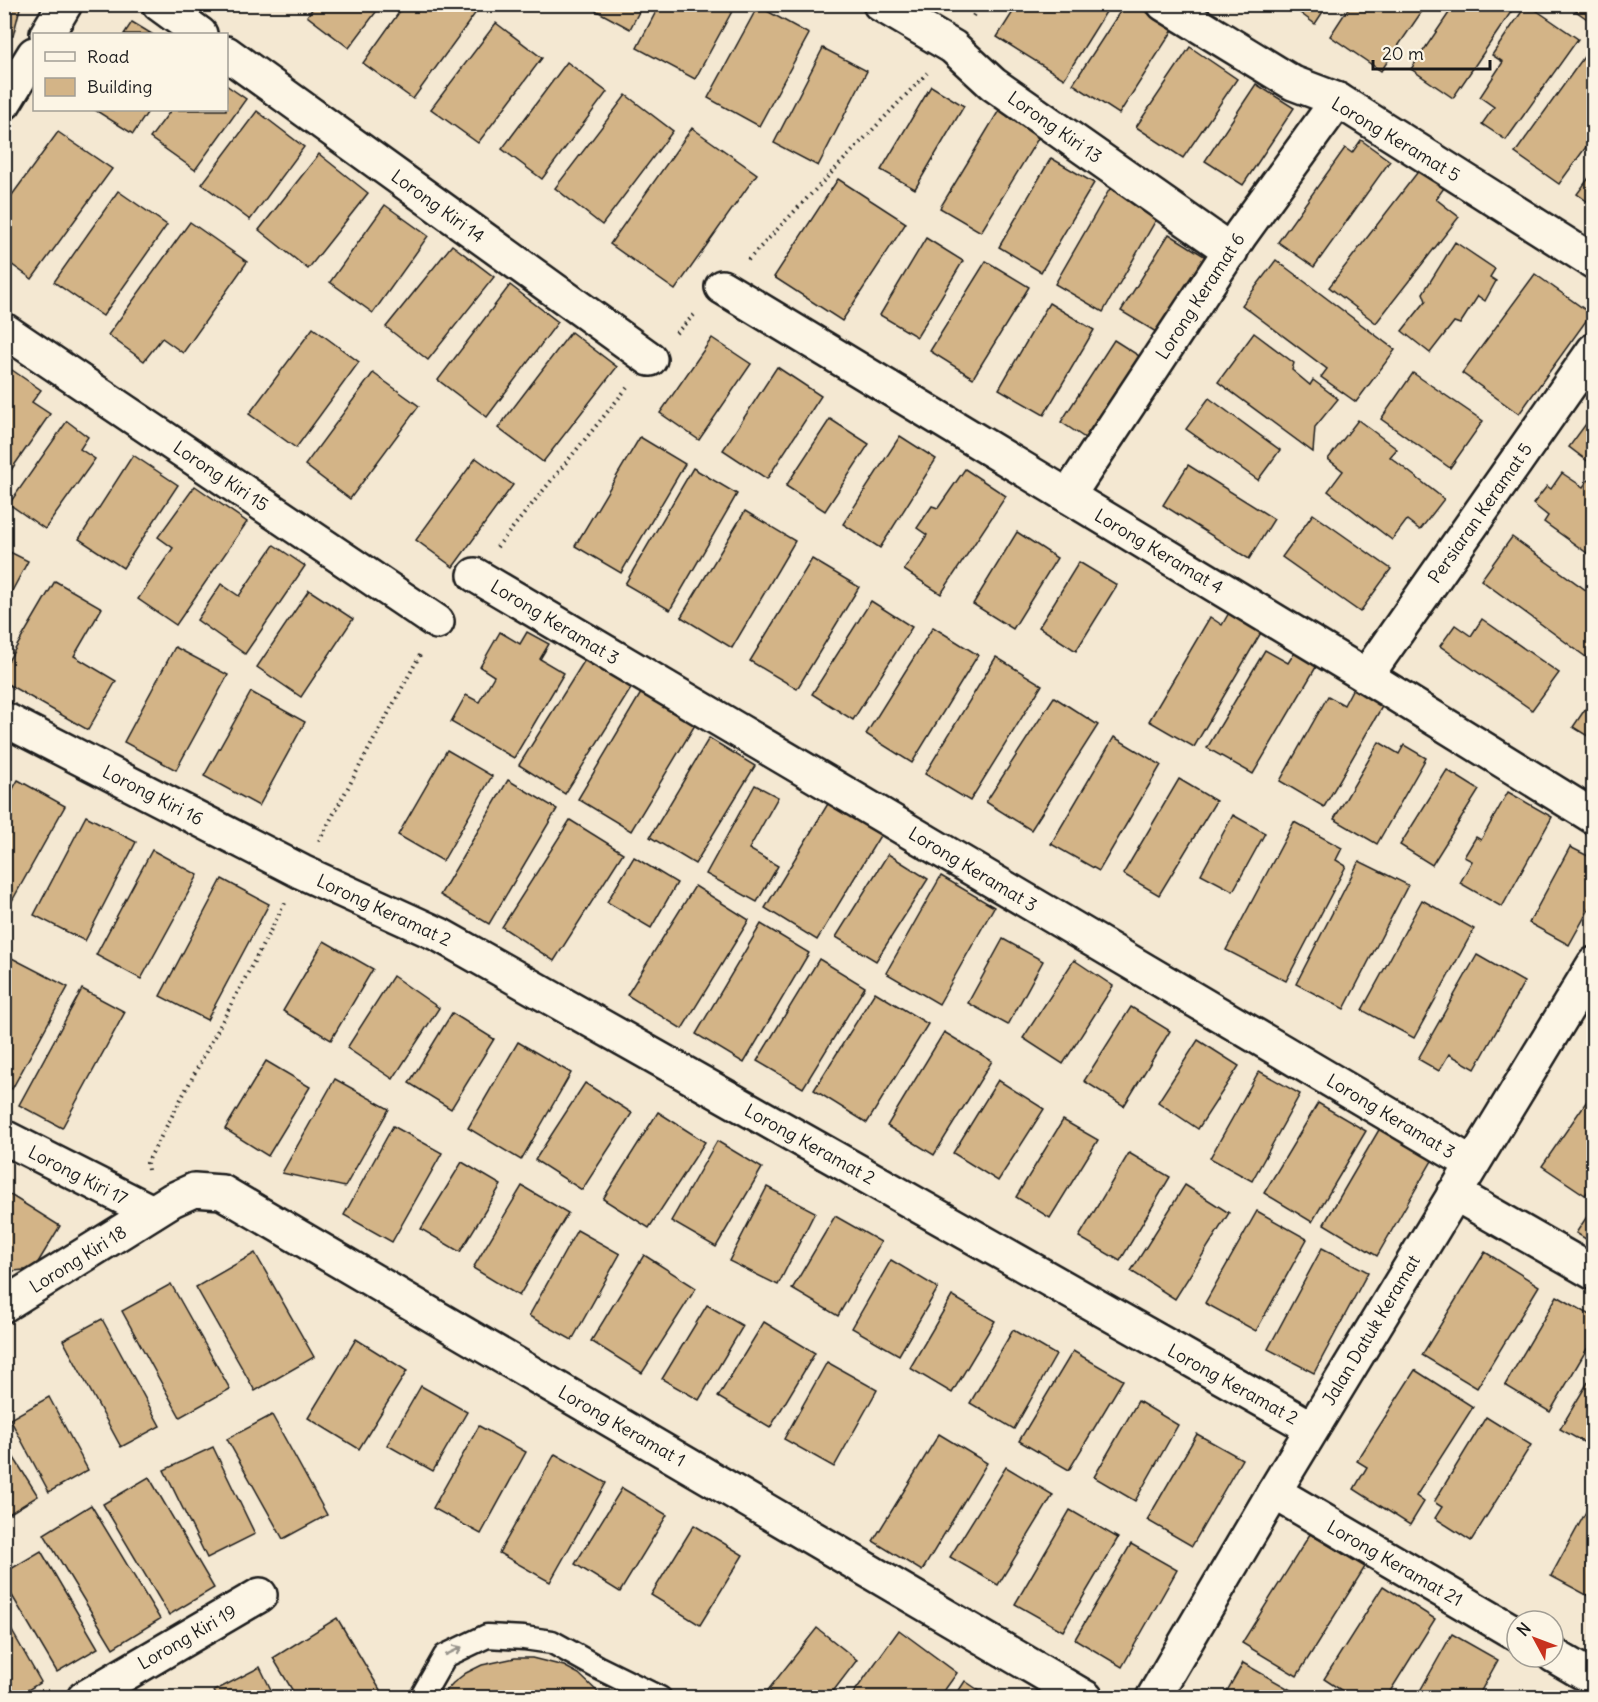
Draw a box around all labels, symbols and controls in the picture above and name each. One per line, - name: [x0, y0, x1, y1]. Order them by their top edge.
- legend: [33, 33, 228, 111]
- scale bar: [1373, 33, 1490, 71]
- text: 20 m: [1382, 42, 1424, 65]
- text: Road: [87, 45, 130, 68]
- text: Building: [87, 75, 152, 98]
- street label: Lorong Kiri 13: [1003, 86, 1107, 168]
- street label: Lorong Keramat 5: [1327, 91, 1465, 187]
- street label: Lorong Kiri 14: [387, 164, 489, 248]
- street label: Lorong Keramat 6: [1151, 228, 1249, 364]
- street label: Lorong Kiri 15: [169, 436, 273, 516]
- street label: Persiaran Keramat 5: [1423, 438, 1537, 588]
- street label: Lorong Keramat 4: [1090, 503, 1228, 599]
- street label: Lorong Keramat 3: [486, 574, 624, 670]
- street label: Lorong Kiri 16: [99, 760, 207, 830]
- street label: Lorong Keramat 3: [904, 821, 1042, 917]
- street label: Lorong Keramat 2: [313, 869, 455, 951]
- street label: Lorong Keramat 3: [1322, 1068, 1460, 1164]
- street label: Lorong Keramat 2: [741, 1099, 879, 1189]
- street label: Lorong Kiri 17: [24, 1140, 132, 1210]
- street label: Lorong Kiri 18: [25, 1220, 131, 1298]
- street label: Jalan Datuk Keramat: [1317, 1251, 1425, 1409]
- street label: Lorong Keramat 2: [1164, 1339, 1302, 1429]
- street label: Lorong Keramat 1: [554, 1380, 690, 1472]
- street label: Lorong Keramat 21: [1323, 1515, 1467, 1611]
- street label: Lorong Kiri 19: [134, 1600, 240, 1674]
- north arrow: [1505, 1609, 1565, 1669]
- text: N: [1513, 1618, 1535, 1640]
- one-way arrow: [445, 1645, 463, 1657]

